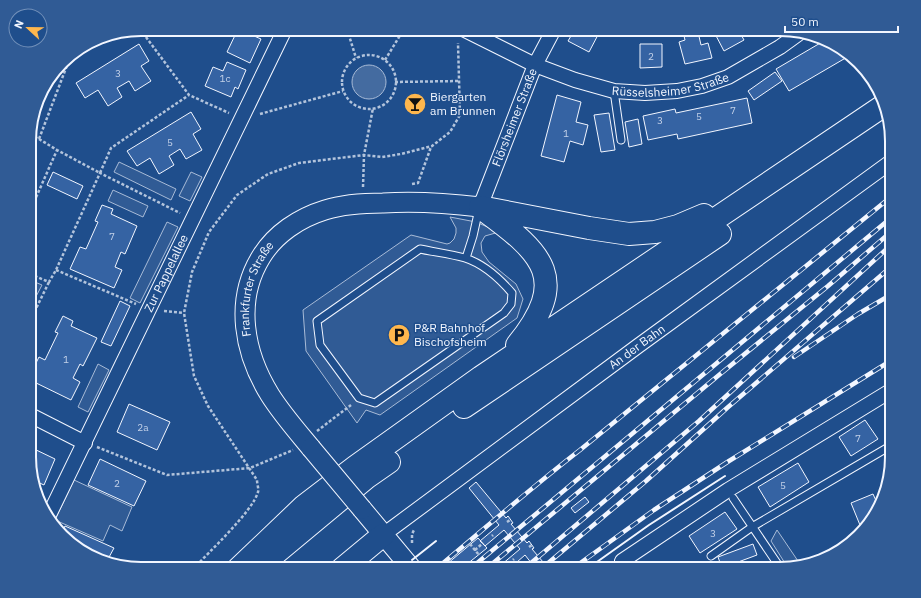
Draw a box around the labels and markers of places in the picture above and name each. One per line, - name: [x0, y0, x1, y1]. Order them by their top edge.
- place label: Biergarten am Brunnen: [430, 89, 496, 118]
- bar icon: Biergarten am Brunnen: [402, 91, 428, 117]
- place label: P&R Bahnhof Bischofsheim: [414, 320, 487, 349]
- parking icon: P&R Bahnhof Bischofsheim: [386, 322, 412, 348]

